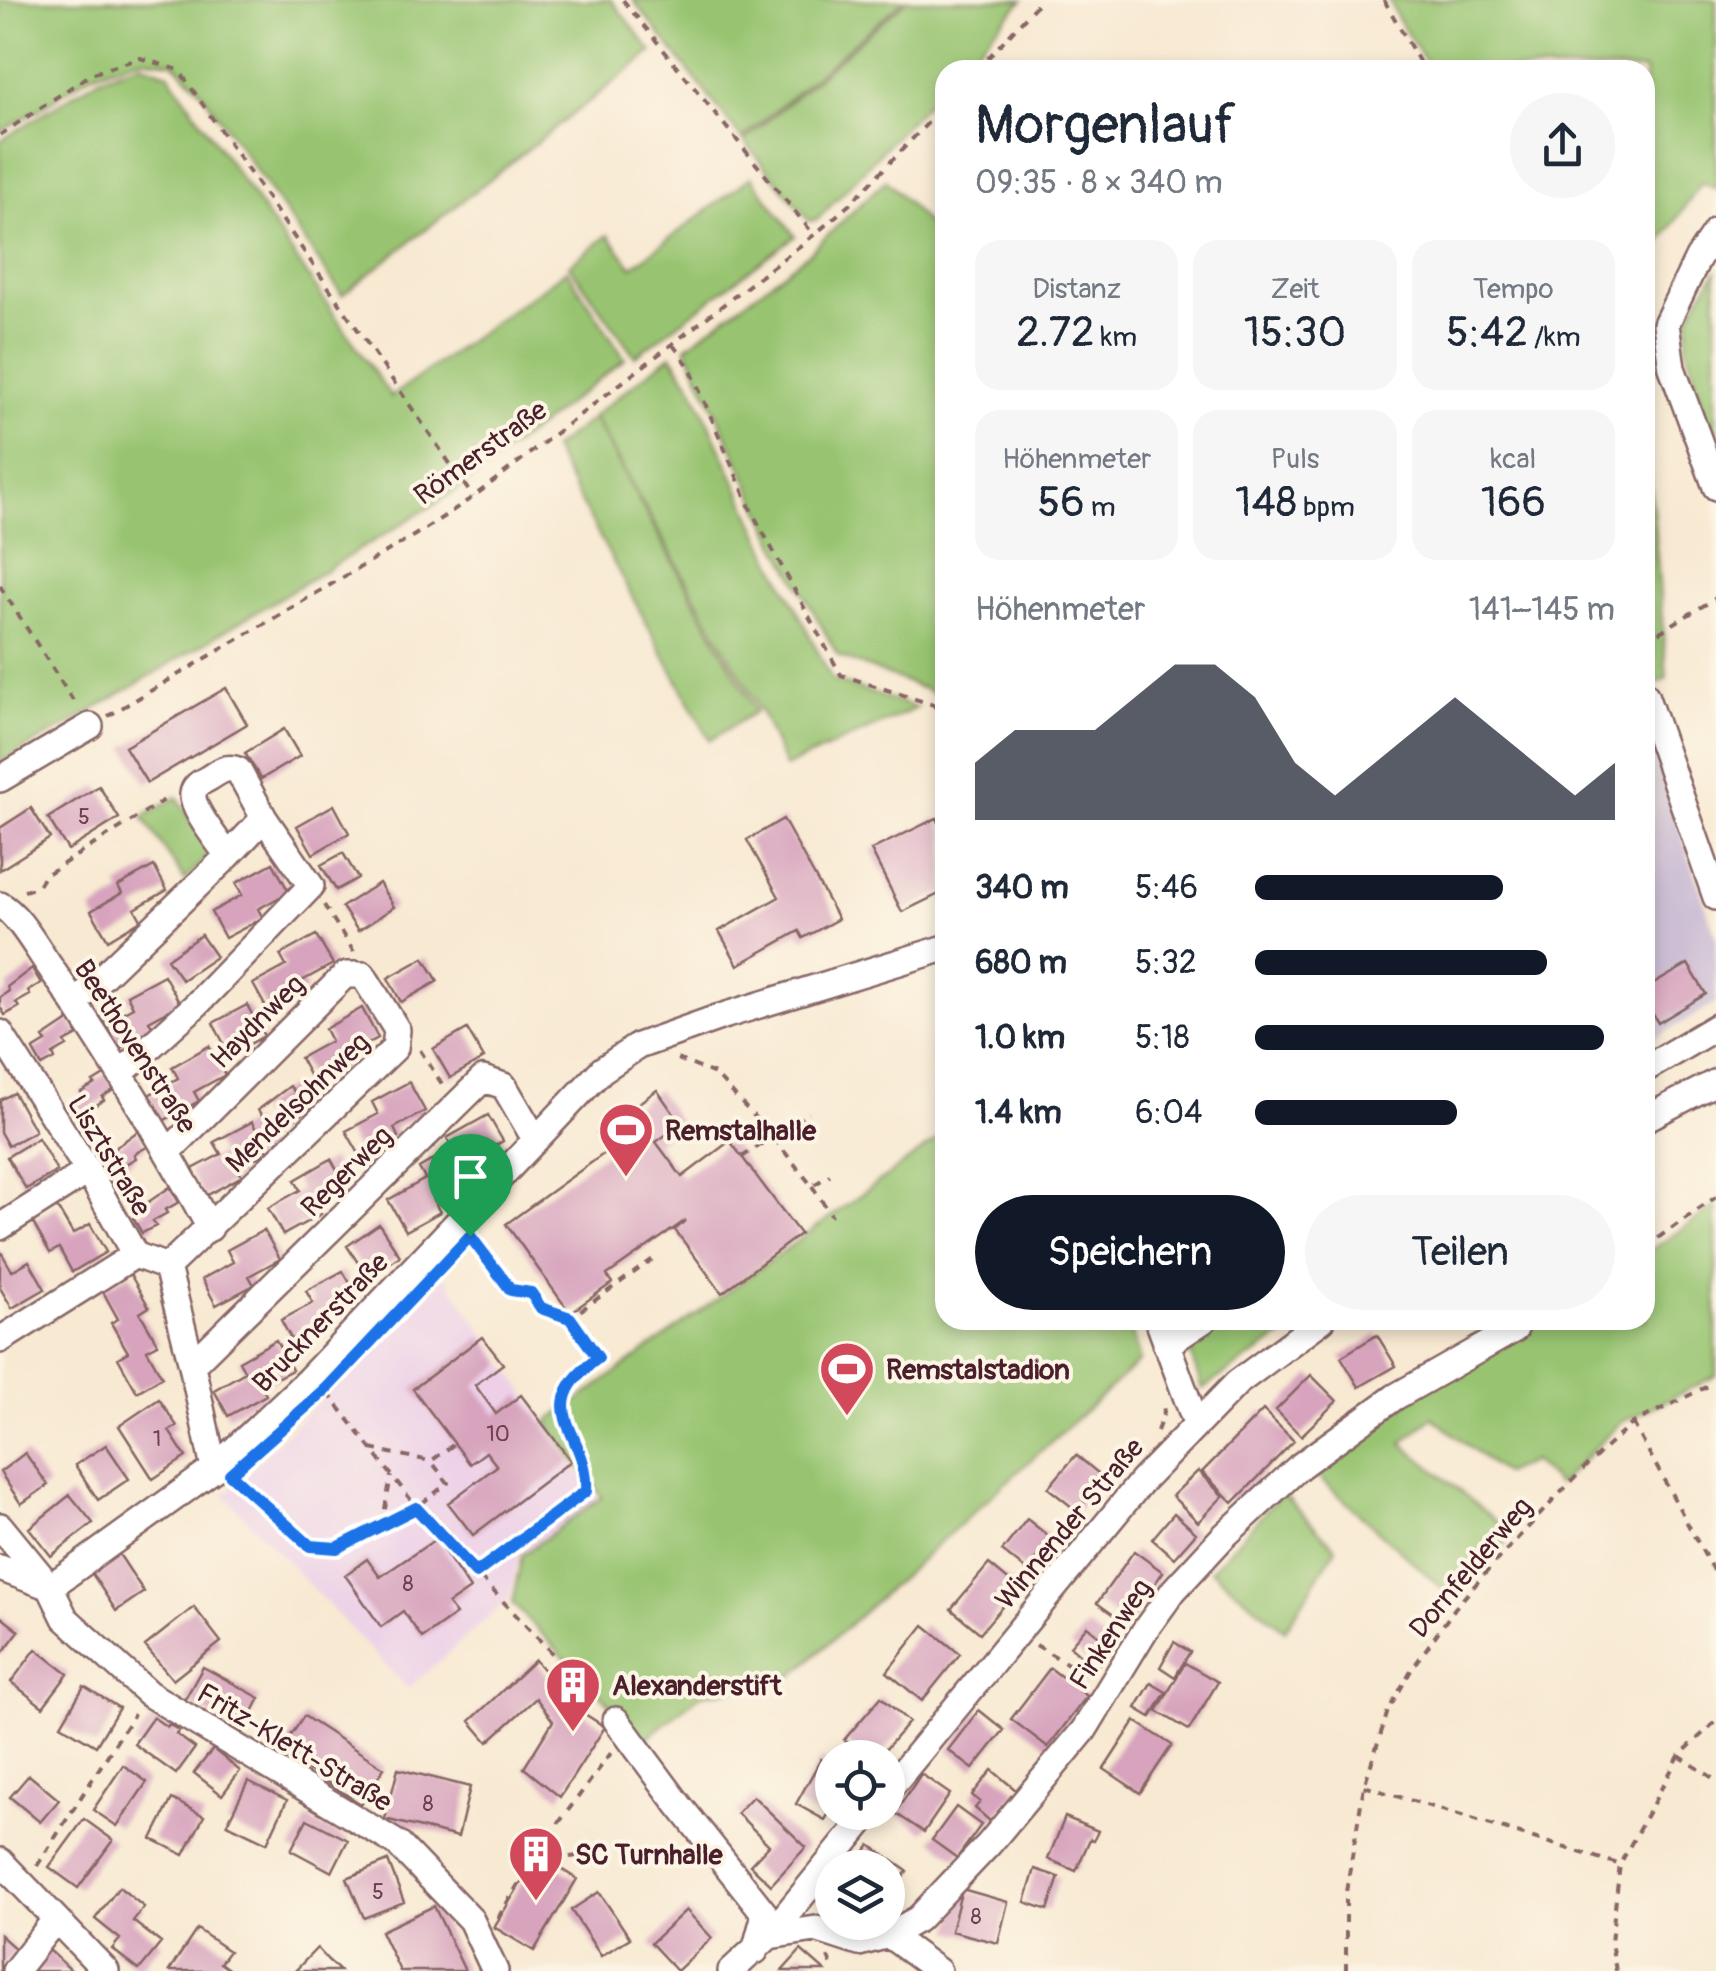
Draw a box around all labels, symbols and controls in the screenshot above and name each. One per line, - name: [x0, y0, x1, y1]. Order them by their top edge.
- text: Morgenlauf: [975, 91, 1236, 160]
- button: share: [1510, 93, 1615, 198]
- text: 09:35 · 8 × 340 m: [975, 163, 1223, 203]
- text: Distanz: [1032, 272, 1121, 307]
- text: Zeit: [1270, 272, 1320, 307]
- text: Tempo: [1473, 272, 1554, 307]
- text: 2.72: [1016, 307, 1095, 359]
- text: 15:30: [1244, 307, 1346, 359]
- text: 5:42: [1446, 307, 1528, 359]
- text: km: [1095, 320, 1137, 355]
- text: /km: [1528, 320, 1581, 355]
- street label: Römerstraße: [407, 393, 554, 513]
- text: Höhenmeter: [1002, 442, 1151, 477]
- text: Puls: [1271, 442, 1319, 477]
- text: kcal: [1491, 442, 1536, 477]
- text: 56: [1038, 477, 1085, 529]
- text: 148: [1235, 477, 1297, 529]
- text: 166: [1481, 477, 1546, 529]
- text: m: [1085, 490, 1116, 525]
- text: bpm: [1297, 490, 1355, 525]
- text: Höhenmeter: [975, 590, 1145, 630]
- text: 141–145 m: [1469, 590, 1615, 630]
- house number: 5: [78, 803, 90, 831]
- text: 340 m: [975, 868, 1069, 908]
- text: 5:46: [1135, 868, 1198, 908]
- text: 680 m: [975, 943, 1067, 983]
- text: 5:32: [1135, 943, 1197, 983]
- street label: Beethovenstraße: [66, 953, 204, 1140]
- street label: Haydnweg: [204, 968, 313, 1077]
- text: 1.0 km: [975, 1018, 1065, 1058]
- text: 5:18: [1135, 1018, 1190, 1058]
- street label: Mendelsohnweg: [219, 1026, 377, 1181]
- street label: Lisztstraße: [59, 1089, 159, 1223]
- text: 1.4 km: [975, 1093, 1062, 1133]
- text: 6:04: [1135, 1093, 1203, 1133]
- sports icon: Remstalhalle: [596, 1100, 656, 1179]
- place label: Remstalhalle: [665, 1114, 817, 1149]
- street label: Regerweg: [294, 1119, 400, 1225]
- pin: [428, 1134, 513, 1237]
- icon: arrive: [443, 1149, 498, 1204]
- button: Speichern: [975, 1195, 1285, 1310]
- button: Teilen: [1305, 1195, 1615, 1310]
- street label: Brucknerstraße: [245, 1246, 397, 1400]
- sports icon: Remstalstadion: [817, 1339, 877, 1418]
- place label: Remstalstadion: [886, 1353, 1070, 1388]
- house number: 10: [486, 1420, 510, 1448]
- house number: 1: [153, 1425, 161, 1453]
- street label: Winnender Straße: [988, 1431, 1152, 1617]
- street label: Dornfelderweg: [1402, 1490, 1540, 1646]
- house number: 8: [402, 1570, 414, 1598]
- street label: Finkenweg: [1063, 1573, 1160, 1697]
- building icon: Alexanderstift: [543, 1655, 603, 1734]
- place label: Alexanderstift: [612, 1669, 783, 1704]
- street label: Fritz-Klett-Straße: [190, 1676, 398, 1820]
- map controls: [815, 1740, 905, 1940]
- button: locate: [815, 1740, 905, 1830]
- house number: 8: [422, 1790, 434, 1818]
- building icon: SC Turnhalle: [506, 1824, 566, 1903]
- place label: SC Turnhalle: [575, 1838, 724, 1873]
- button: layers: [815, 1850, 905, 1940]
- house number: 5: [372, 1878, 384, 1906]
- house number: 8: [970, 1903, 982, 1931]

